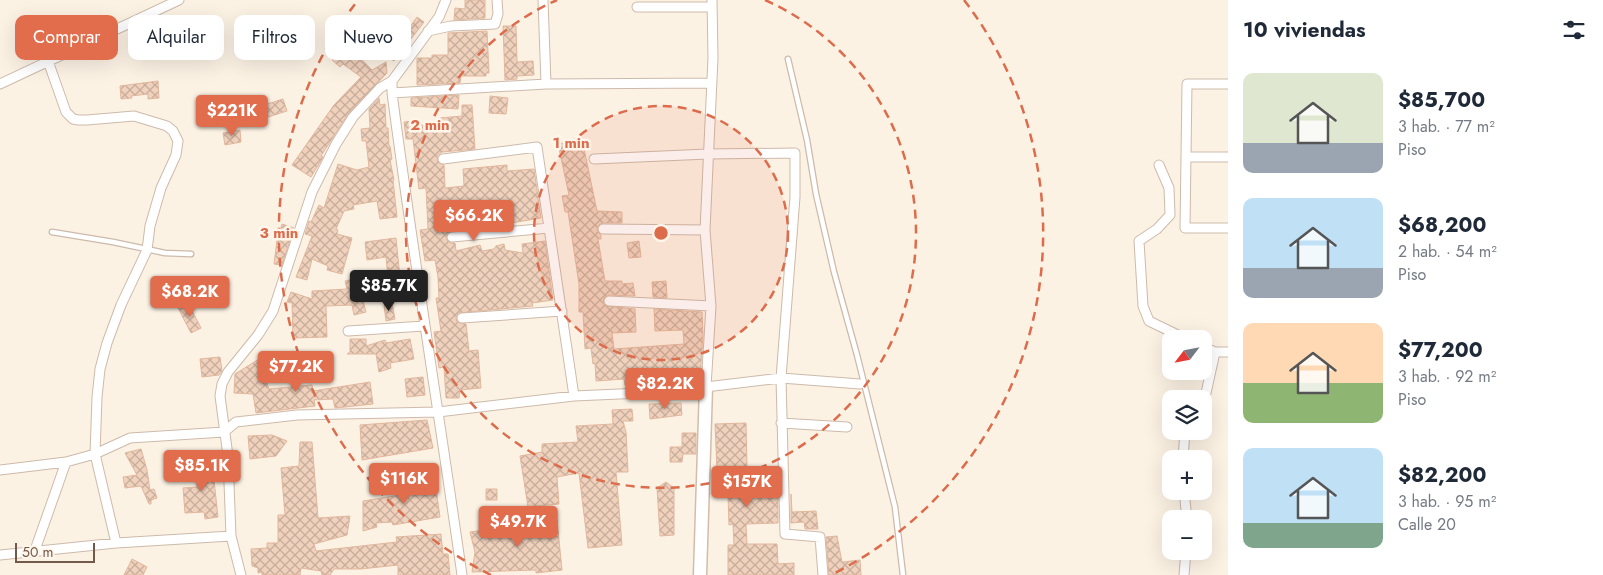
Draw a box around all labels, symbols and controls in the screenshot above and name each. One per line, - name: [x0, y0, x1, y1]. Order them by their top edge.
- chip: Comprar: [15, 15, 118, 60]
- chip: Alquilar: [128, 15, 224, 60]
- chip: Filtros: [234, 15, 315, 60]
- chip: Nuevo: [325, 15, 411, 60]
- text: 10 viviendas: [1243, 15, 1366, 45]
- icon: filters: [1560, 16, 1588, 44]
- text: $85,700: [1398, 85, 1485, 115]
- icon: home: [1283, 93, 1343, 153]
- pin: $221K: [197, 94, 267, 137]
- text: $221K: [207, 99, 257, 122]
- text: 2 min: [410, 114, 450, 136]
- text: 3 hab. · 77 m²: [1398, 115, 1495, 138]
- text: 1 min: [552, 132, 590, 154]
- text: Piso: [1398, 138, 1426, 161]
- pin: $66.2K: [433, 200, 515, 242]
- text: $66.2K: [445, 204, 503, 227]
- text: $68,200: [1398, 210, 1486, 240]
- icon: home: [1283, 218, 1343, 278]
- text: 3 min: [260, 222, 298, 244]
- centre of rings: [652, 224, 670, 242]
- text: 2 hab. · 54 m²: [1398, 240, 1497, 263]
- text: Piso: [1398, 263, 1426, 286]
- pin: $85.7K: [348, 270, 430, 312]
- text: $85.7K: [361, 274, 417, 297]
- pin: $68.2K: [149, 276, 231, 318]
- text: $68.2K: [161, 280, 219, 303]
- north arrow: [1162, 330, 1212, 380]
- map controls: [1162, 330, 1212, 560]
- text: $77,200: [1398, 335, 1483, 365]
- icon: home: [1283, 343, 1343, 403]
- pin: $77.2K: [255, 350, 337, 393]
- text: $77.2K: [269, 355, 323, 378]
- text: 3 hab. · 92 m²: [1398, 365, 1496, 388]
- pin: $82.2K: [624, 368, 706, 410]
- text: $82.2K: [636, 372, 694, 395]
- text: Piso: [1398, 388, 1426, 411]
- button: layers: [1162, 390, 1212, 440]
- pin: $85.1K: [161, 450, 243, 492]
- button: +: [1162, 450, 1212, 500]
- text: $85.1K: [175, 454, 229, 477]
- text: $82,200: [1398, 460, 1486, 490]
- pin: $116K: [369, 462, 439, 505]
- pin: $157K: [712, 466, 782, 508]
- text: $116K: [380, 467, 428, 490]
- icon: home: [1283, 468, 1343, 528]
- text: $157K: [722, 470, 772, 493]
- text: 3 hab. · 95 m²: [1398, 490, 1496, 513]
- pin: $49.7K: [477, 506, 559, 548]
- text: $49.7K: [490, 510, 546, 533]
- button: −: [1162, 510, 1212, 560]
- text: Calle 20: [1398, 513, 1456, 536]
- scale bar: [15, 540, 95, 563]
- text: 50 m: [22, 542, 53, 562]

